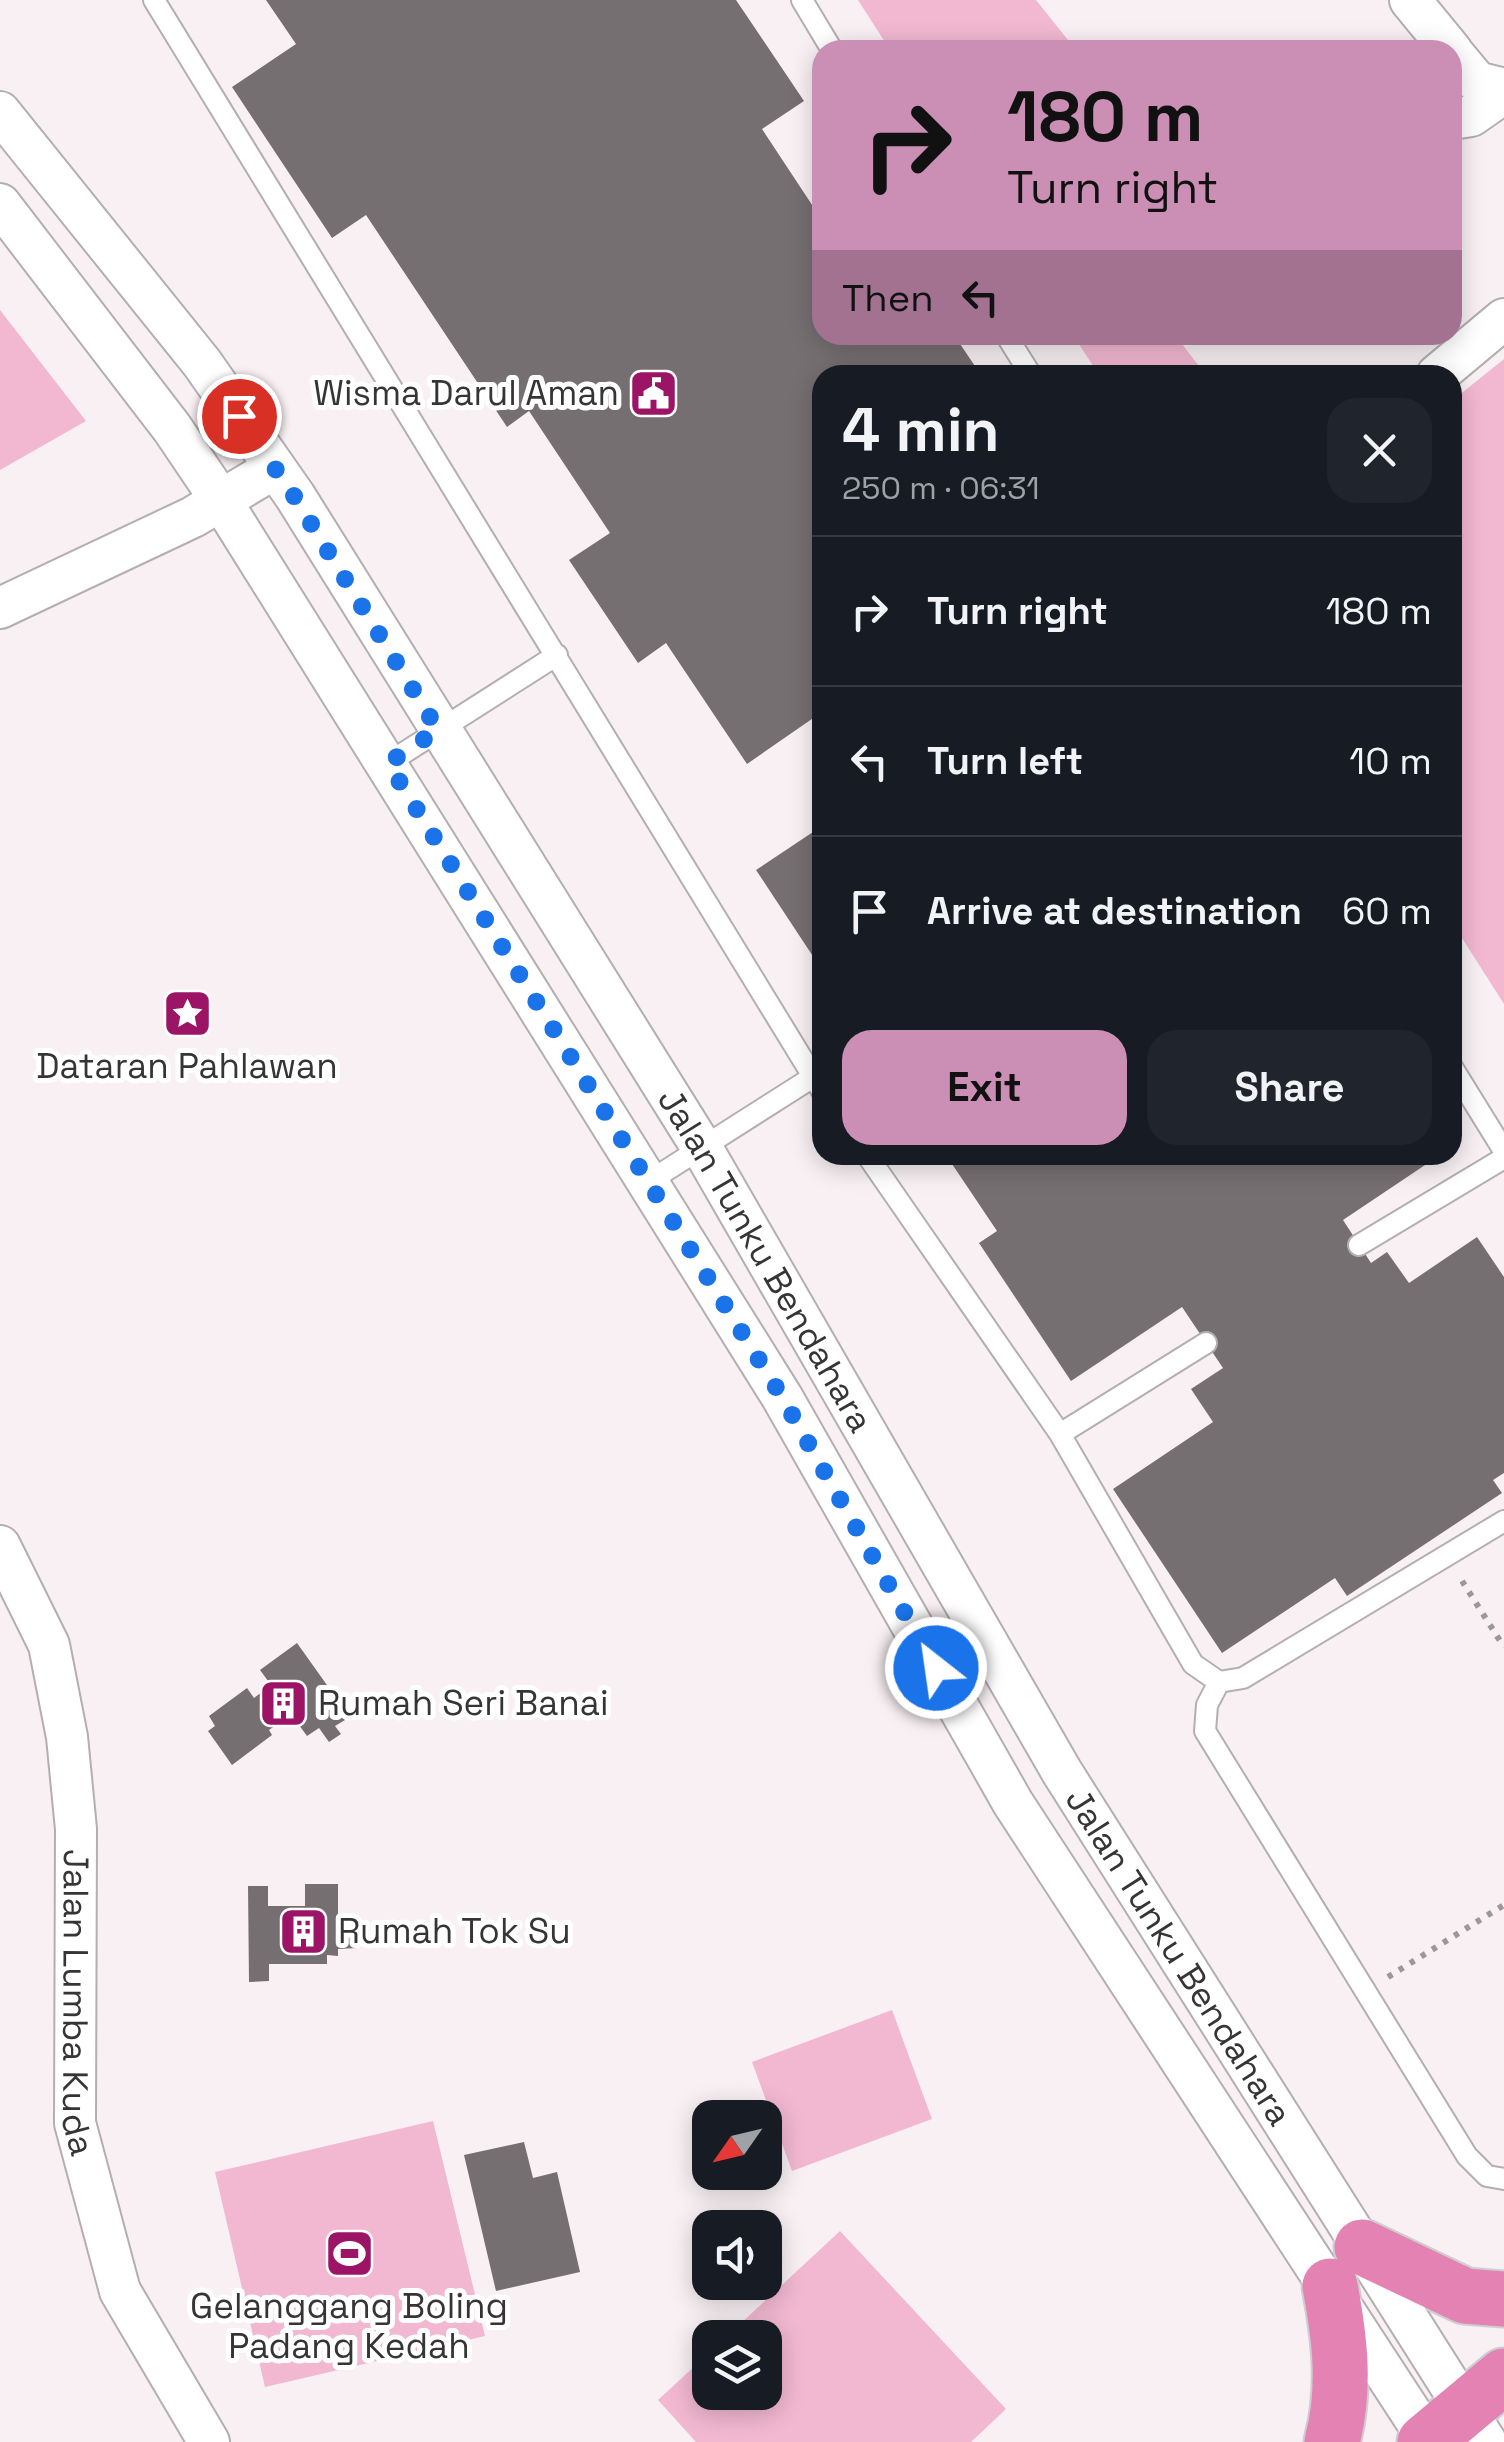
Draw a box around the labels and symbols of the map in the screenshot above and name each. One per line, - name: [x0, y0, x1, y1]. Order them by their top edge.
- public building icon: Wisma Darul Aman: [628, 367, 680, 419]
- place label: Wisma Darul Aman: [313, 371, 619, 415]
- pin: [197, 374, 282, 459]
- place icon: Dataran Pahlawan: [161, 988, 213, 1040]
- place label: Dataran Pahlawan: [36, 1044, 338, 1088]
- street label: Jalan Tunku Bendahara: [648, 1080, 883, 1440]
- position arrow: [884, 1616, 988, 1720]
- building icon: Rumah Seri Banai: [257, 1677, 309, 1729]
- place label: Rumah Seri Banai: [318, 1681, 609, 1725]
- street label: Jalan Tunku Bendahara: [1056, 1780, 1302, 2134]
- street label: Jalan Lumba Kuda: [51, 1849, 105, 2160]
- building icon: Rumah Tok Su: [277, 1905, 329, 1957]
- place label: Rumah Tok Su: [338, 1909, 571, 1953]
- north arrow: [692, 2100, 782, 2190]
- sports icon: Gelanggang Boling Padang Kedah: [323, 2228, 375, 2280]
- place label: Gelanggang Boling Padang Kedah: [190, 2284, 508, 2368]

